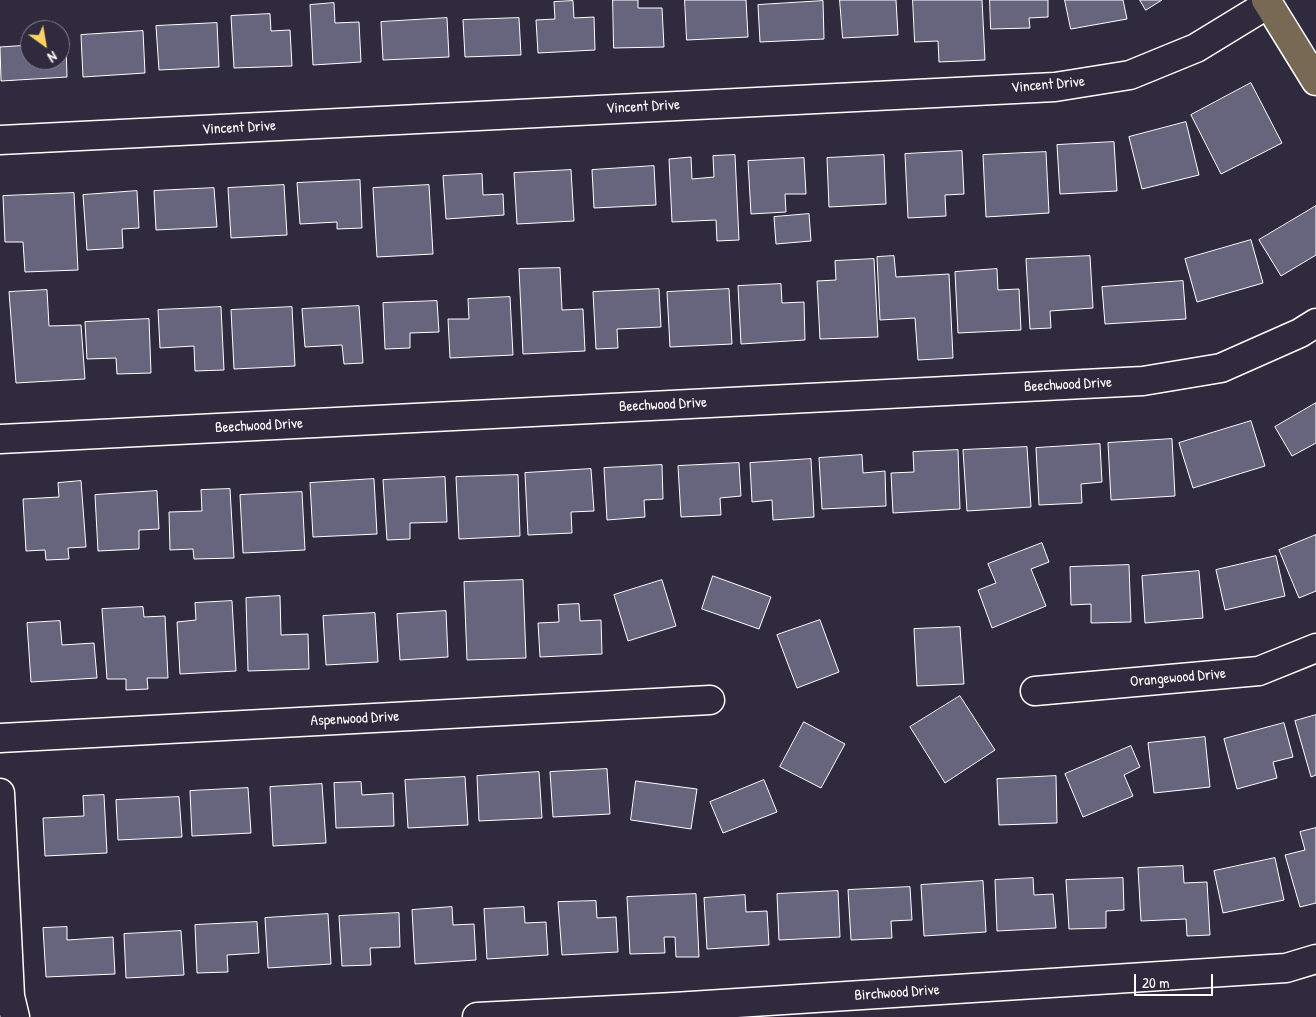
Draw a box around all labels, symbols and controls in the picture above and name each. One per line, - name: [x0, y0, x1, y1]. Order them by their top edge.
- north arrow: [20, 20, 70, 70]
- text: N: [44, 47, 61, 67]
- street label: Vincent Drive: [1010, 73, 1086, 97]
- street label: Vincent Drive: [606, 96, 680, 118]
- street label: Vincent Drive: [202, 117, 276, 139]
- street label: Beechwood Drive: [1023, 374, 1113, 396]
- street label: Beechwood Drive: [618, 394, 708, 416]
- street label: Beechwood Drive: [214, 415, 304, 437]
- street label: Orangewood Drive: [1129, 665, 1227, 691]
- street label: Aspenwood Drive: [310, 708, 400, 730]
- scale bar: [1136, 964, 1215, 996]
- text: 20 m: [1142, 972, 1169, 993]
- street label: Birchwood Drive: [854, 981, 940, 1005]

